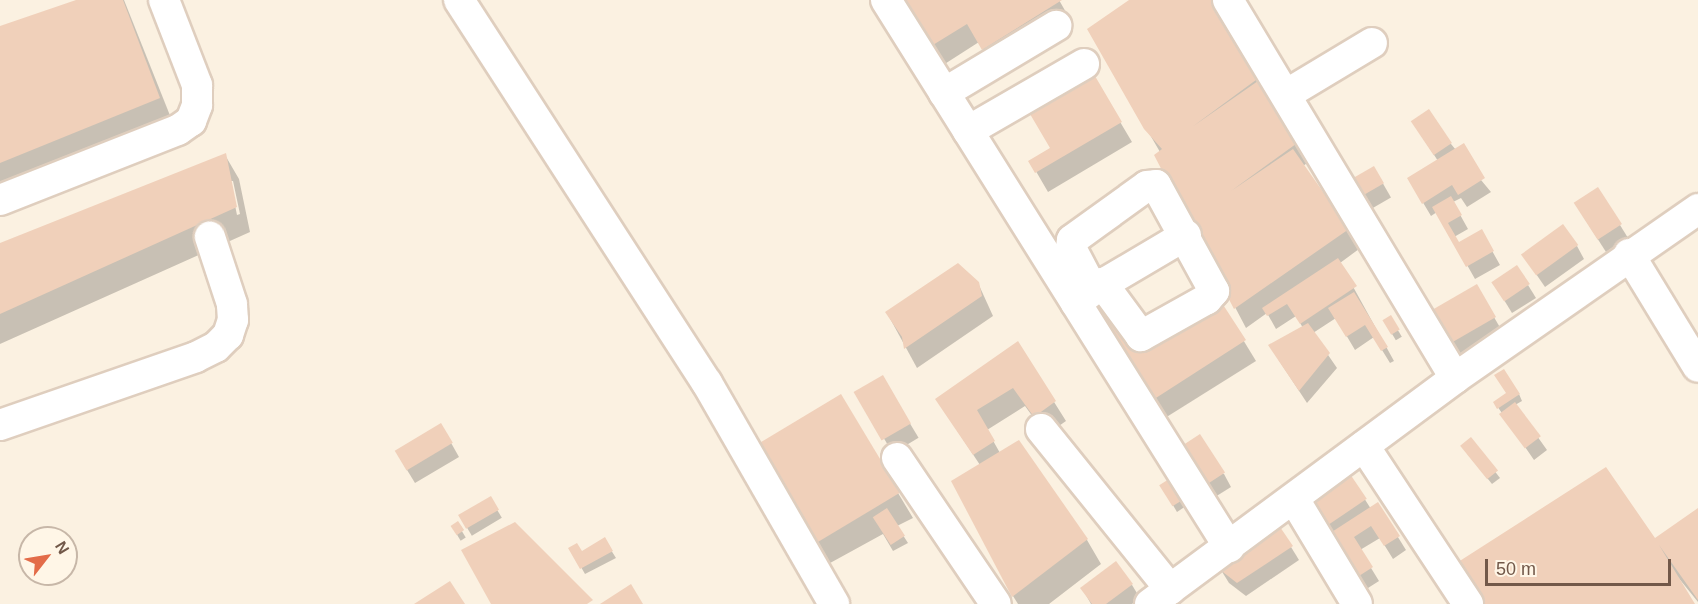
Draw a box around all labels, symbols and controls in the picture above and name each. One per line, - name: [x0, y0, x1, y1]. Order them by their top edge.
- north arrow: [18, 526, 78, 586]
- text: N: [52, 538, 72, 557]
- scale bar: [1488, 547, 1674, 585]
- text: 50 m: [1496, 559, 1536, 579]

